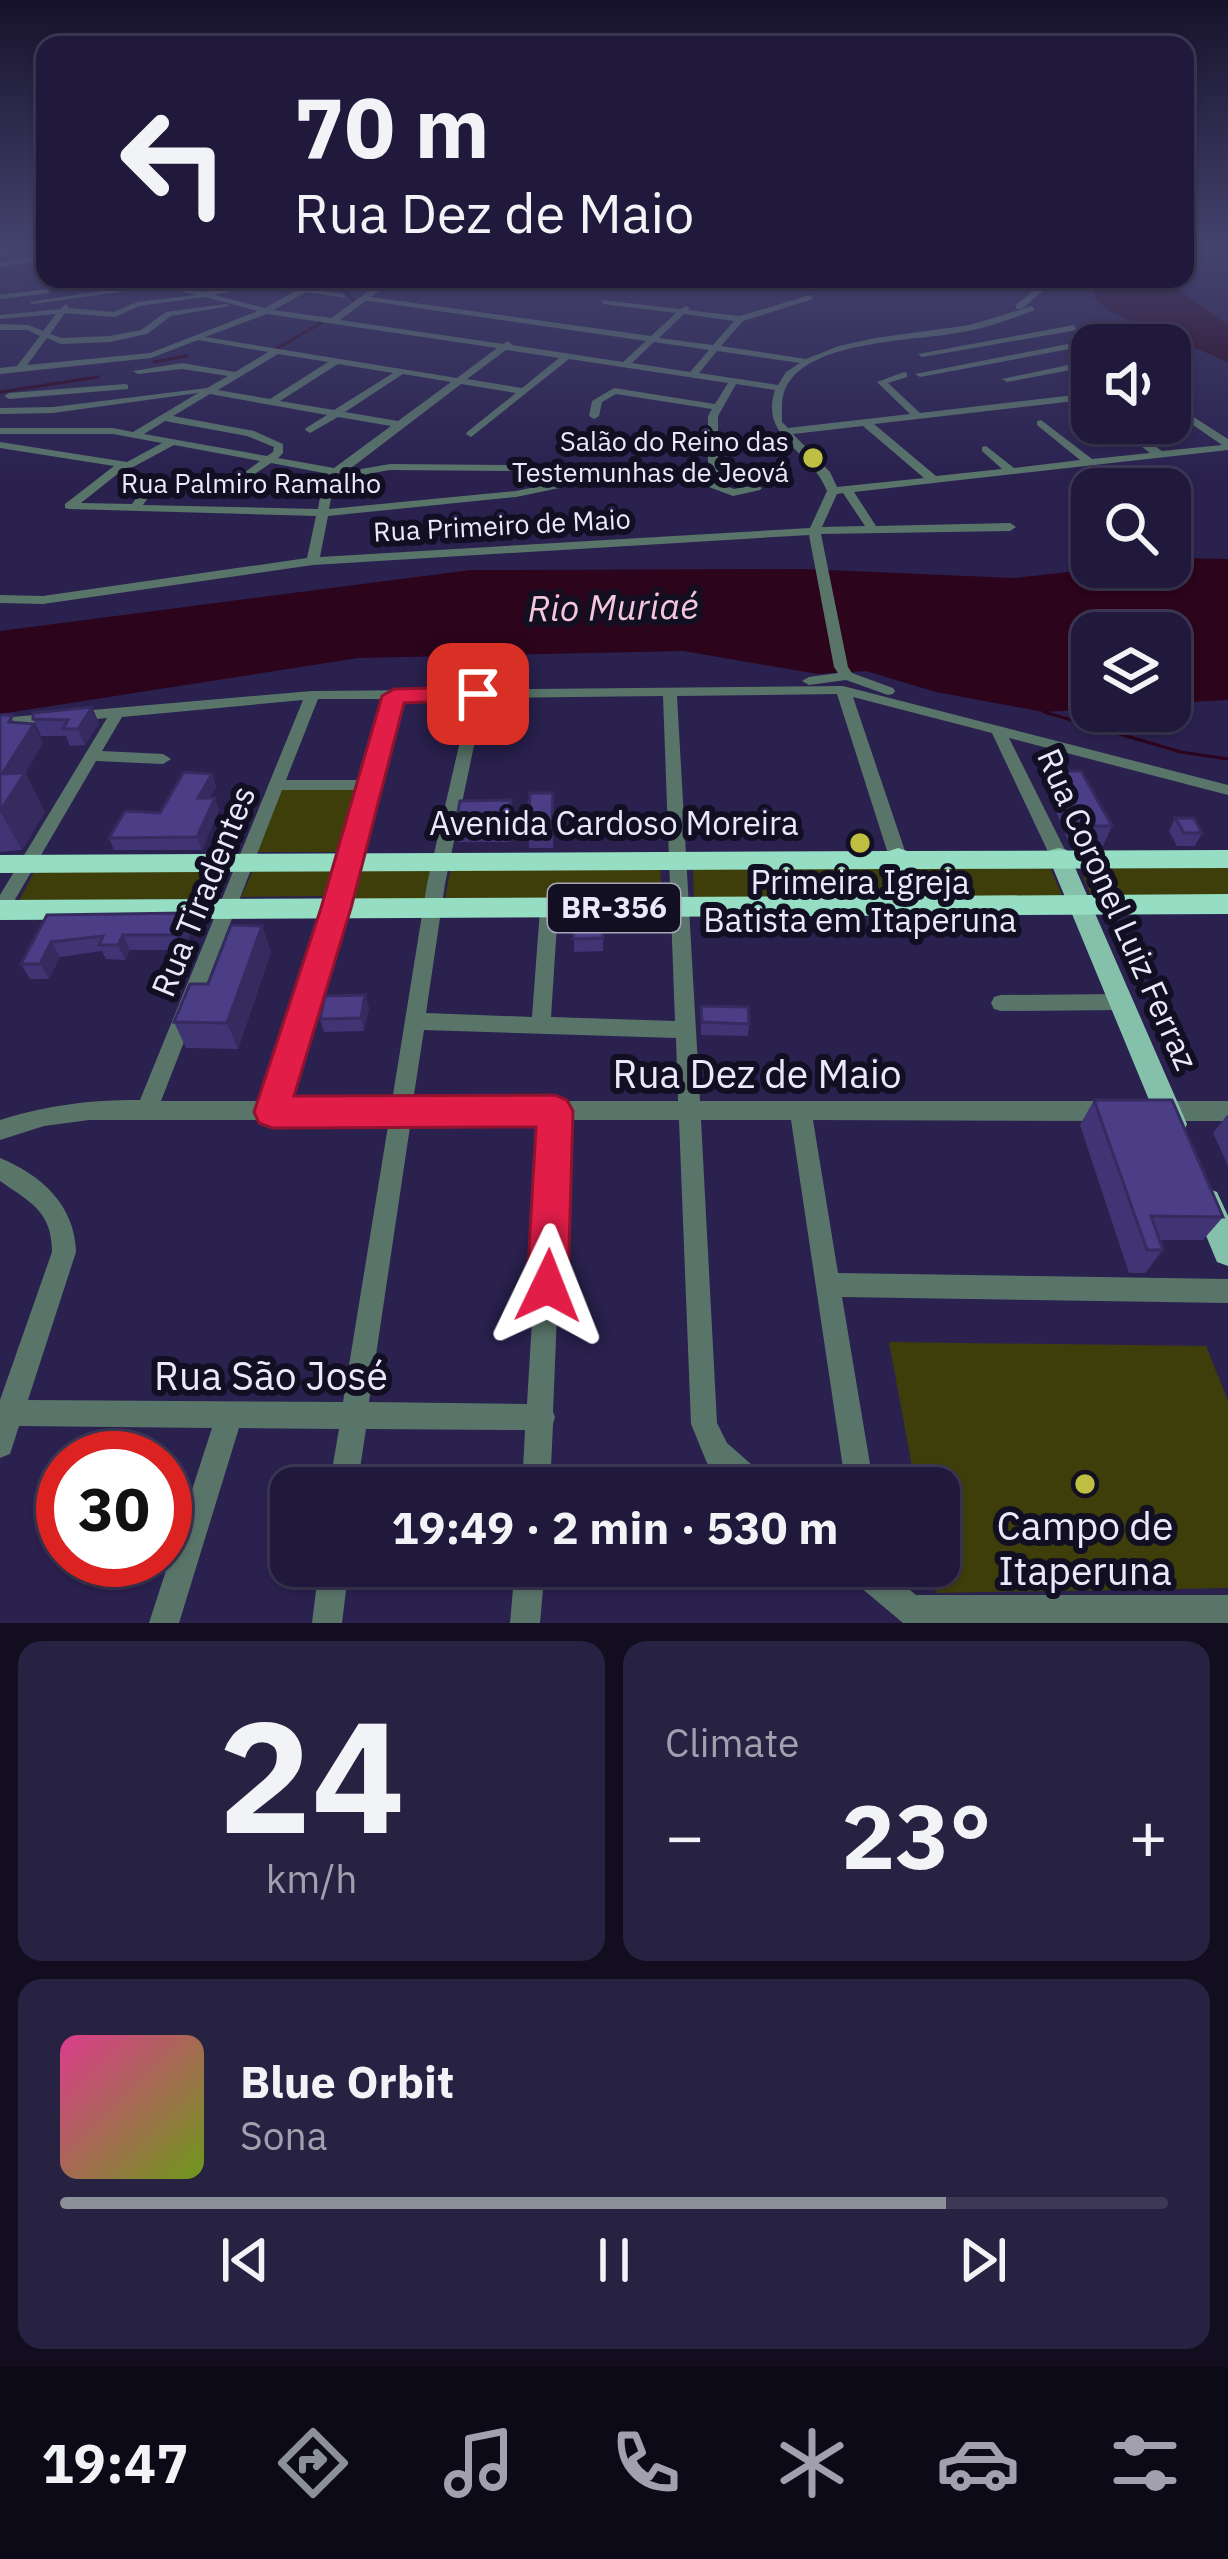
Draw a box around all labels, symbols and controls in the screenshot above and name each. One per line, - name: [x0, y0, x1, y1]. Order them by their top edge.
- text: 70 m: [294, 72, 490, 181]
- icon: left: [96, 84, 252, 240]
- text: Rua Dez de Maio: [294, 178, 694, 248]
- map controls: [1071, 324, 1191, 732]
- button: sound: [1071, 324, 1191, 444]
- place label: Salão do Reino das Testemunhas de Jeová: [512, 423, 789, 489]
- marker: Salão do Reino das Testemunhas de Jeová: [800, 445, 826, 471]
- street label: Rua Palmiro Ramalho: [121, 465, 381, 500]
- button: search: [1071, 468, 1191, 588]
- street label: Rua Primeiro de Maio: [372, 500, 631, 549]
- water label: Rio Muriaé: [527, 582, 699, 631]
- button: layers: [1071, 612, 1191, 732]
- pin: [427, 643, 529, 745]
- icon: arrive: [445, 661, 511, 727]
- street label: Rua Coronel Luiz Ferraz: [1028, 741, 1209, 1076]
- street label: Rua Tiradentes: [141, 779, 264, 1003]
- street label: Avenida Cardoso Moreira: [429, 801, 799, 844]
- marker: Primeira Igreja Batista em Itaperuna: [847, 830, 873, 856]
- place label: Primeira Igreja Batista em Itaperuna: [703, 860, 1017, 941]
- road number: BR-356: [548, 884, 680, 932]
- street label: Rua Dez de Maio: [612, 1048, 902, 1099]
- position arrow: [485, 1223, 611, 1349]
- street label: Rua São José: [154, 1350, 388, 1401]
- speed limit sign: 30: [36, 1431, 192, 1587]
- marker: Campo de Itaperuna: [1072, 1471, 1098, 1497]
- text: 19:49 · 2 min · 530 m: [392, 1498, 838, 1556]
- place label: Campo de Itaperuna: [997, 1500, 1173, 1596]
- text: 24: [218, 1673, 405, 1876]
- text: Climate: [665, 1717, 799, 1768]
- text: 23°: [841, 1777, 992, 1894]
- text: −: [665, 1792, 705, 1878]
- text: +: [1128, 1792, 1168, 1878]
- text: km/h: [266, 1853, 357, 1904]
- text: Blue Orbit: [240, 2052, 454, 2110]
- text: Sona: [240, 2110, 327, 2161]
- icon: previous: [212, 2227, 278, 2293]
- icon: pause: [581, 2227, 647, 2293]
- icon: next: [950, 2227, 1016, 2293]
- icon: directions: [271, 2421, 355, 2505]
- icon: music: [437, 2421, 521, 2505]
- icon: phone: [604, 2421, 688, 2505]
- icon: climate: [770, 2421, 854, 2505]
- icon: car: [936, 2421, 1020, 2505]
- icon: filters: [1103, 2421, 1187, 2505]
- text: 19:47: [41, 2428, 189, 2498]

